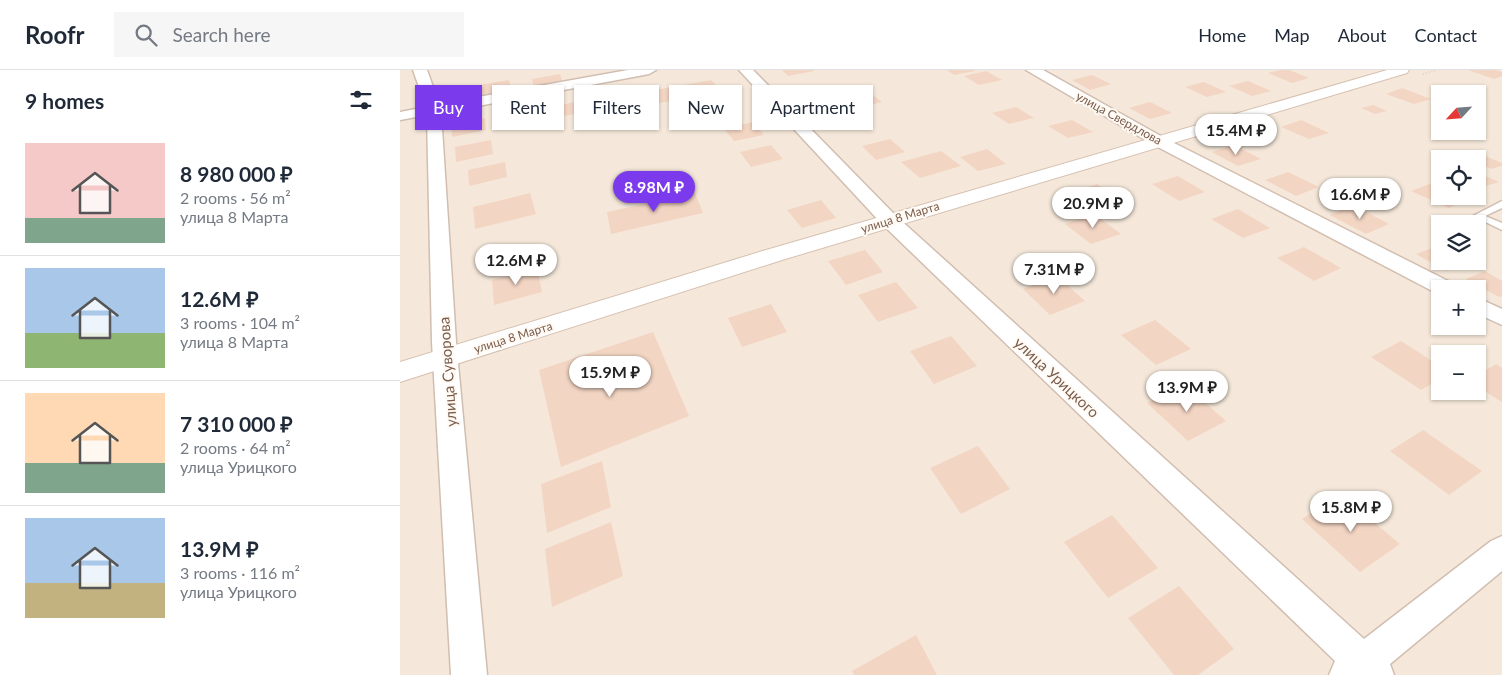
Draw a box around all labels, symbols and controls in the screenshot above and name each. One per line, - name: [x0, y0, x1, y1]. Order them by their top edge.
- search box: [114, 12, 464, 57]
- text: Roofr: [25, 20, 84, 49]
- icon: search: [132, 21, 160, 49]
- text: Search here: [172, 23, 270, 46]
- text: Home: [1198, 24, 1246, 46]
- text: Map: [1274, 24, 1310, 46]
- text: About: [1338, 24, 1387, 46]
- text: Contact: [1415, 24, 1477, 46]
- chip: Buy: [415, 85, 482, 130]
- chip: Rent: [492, 85, 564, 130]
- chip: Filters: [574, 85, 659, 130]
- chip: New: [669, 85, 742, 130]
- chip: Apartment: [752, 85, 873, 130]
- north arrow: [1431, 85, 1486, 140]
- map controls: [1431, 85, 1486, 400]
- icon: filters: [347, 86, 375, 114]
- text: 9 homes: [25, 88, 104, 113]
- street label: улица Свердлова: [1073, 88, 1165, 148]
- pin: 15.4M ₽: [1190, 114, 1282, 156]
- text: 15.4M ₽: [1206, 120, 1266, 139]
- button: locate: [1431, 150, 1486, 205]
- text: 8 980 000 ₽: [180, 161, 293, 186]
- icon: home: [65, 163, 125, 223]
- pin: 8.98M ₽: [608, 170, 700, 213]
- text: 8.98M ₽: [624, 177, 684, 196]
- pin: 16.6M ₽: [1314, 178, 1406, 220]
- text: 16.6M ₽: [1330, 184, 1390, 203]
- pin: 20.9M ₽: [1047, 186, 1139, 229]
- text: 2 rooms · 56 m²: [180, 188, 291, 207]
- text: 20.9M ₽: [1063, 193, 1123, 212]
- street label: улица 8 Марта: [859, 198, 941, 236]
- text: улица 8 Марта: [180, 207, 288, 226]
- button: layers: [1431, 215, 1486, 270]
- pin: 12.6M ₽: [470, 244, 562, 286]
- text: 12.6M ₽: [486, 250, 546, 269]
- pin: 7.31M ₽: [1008, 252, 1100, 295]
- text: 7.31M ₽: [1024, 259, 1084, 278]
- button: +: [1431, 280, 1486, 335]
- text: 12.6M ₽: [180, 286, 259, 311]
- icon: home: [65, 288, 125, 348]
- text: 3 rooms · 104 m²: [180, 313, 300, 332]
- street label: улица Суворова: [434, 316, 460, 428]
- street label: улица 8 Марта: [472, 318, 554, 356]
- text: улица 8 Марта: [180, 332, 288, 351]
- street label: улица Урицкого: [1011, 333, 1103, 421]
- button: −: [1431, 345, 1486, 400]
- pin: 15.9M ₽: [564, 356, 656, 398]
- text: 15.9M ₽: [580, 362, 640, 381]
- pin: 13.9M ₽: [1141, 370, 1233, 413]
- text: 13.9M ₽: [1157, 377, 1217, 396]
- text: 7 310 000 ₽: [180, 411, 293, 436]
- icon: home: [65, 413, 125, 473]
- text: 2 rooms · 64 m²: [180, 438, 291, 457]
- text: улица Урицкого: [180, 457, 297, 476]
- pin: 15.8M ₽: [1305, 490, 1397, 533]
- text: 15.8M ₽: [1321, 497, 1381, 516]
- text: 13.9M ₽: [180, 536, 259, 561]
- icon: home: [65, 538, 125, 598]
- text: 3 rooms · 116 m²: [180, 563, 300, 582]
- text: улица Урицкого: [180, 582, 297, 601]

